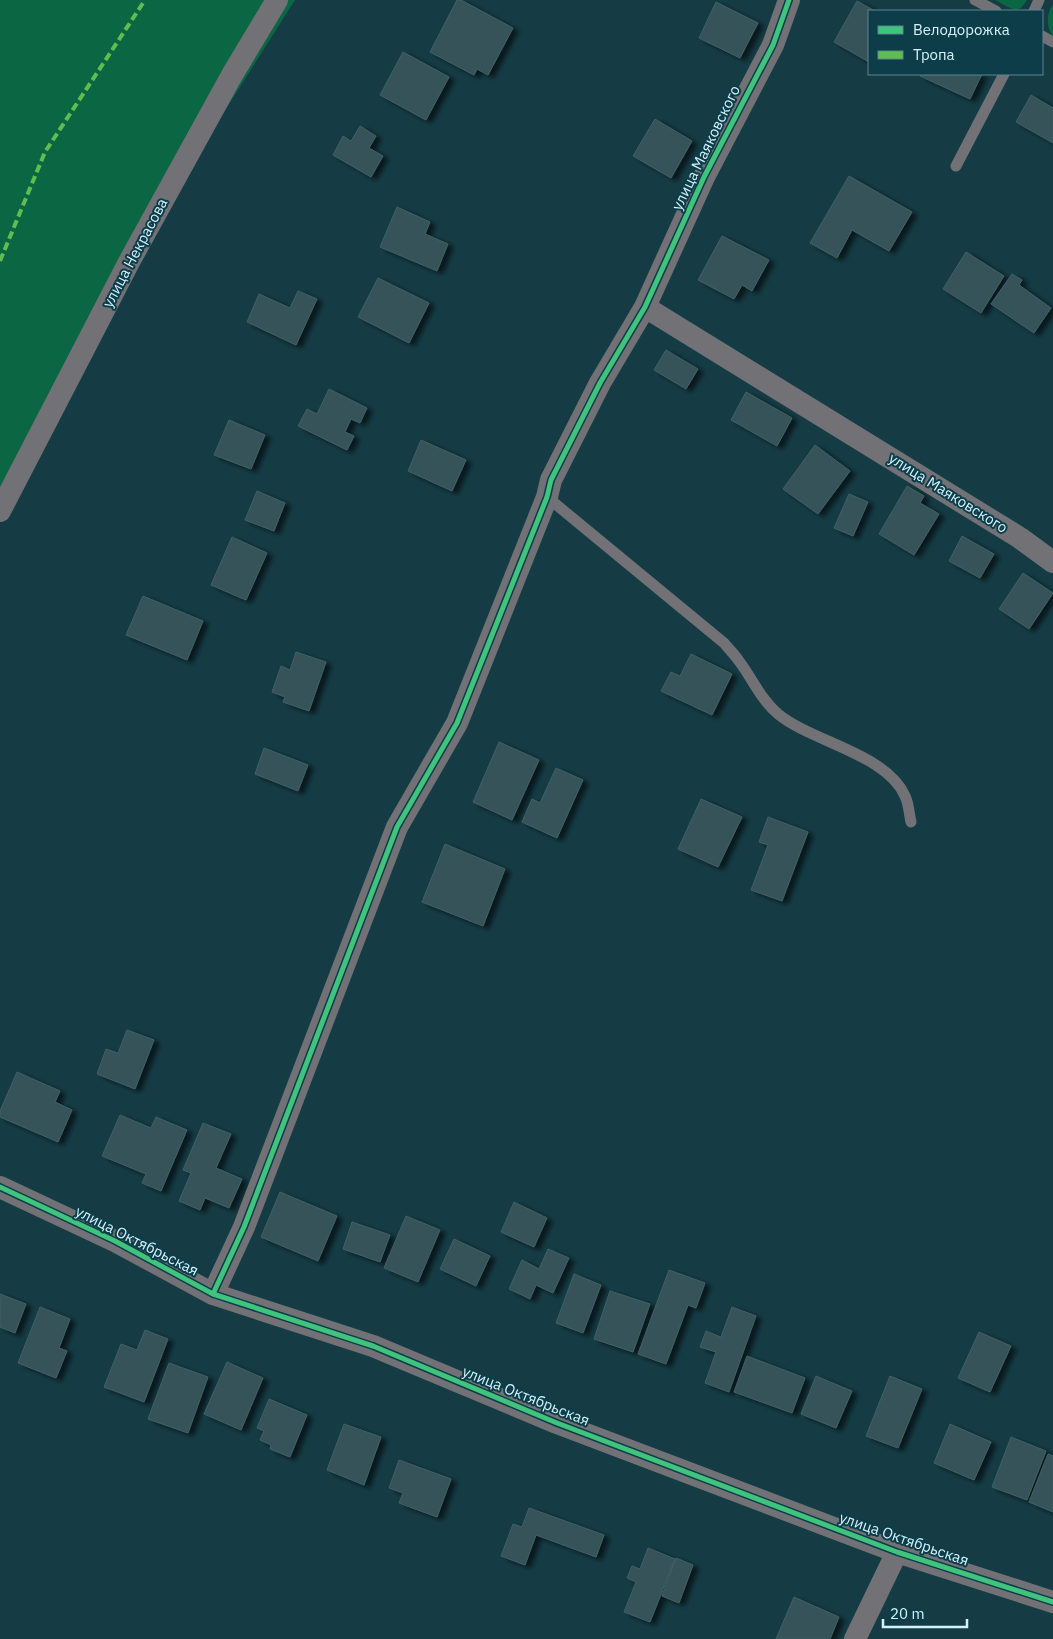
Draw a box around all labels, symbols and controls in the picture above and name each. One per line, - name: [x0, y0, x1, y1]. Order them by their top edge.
- legend: [868, 10, 1043, 75]
- text: Велодорожка: [913, 20, 1010, 39]
- text: Тропа: [913, 45, 955, 64]
- street label: улица Маяковского: [667, 82, 744, 213]
- street label: улица Некрасова: [98, 195, 171, 311]
- street label: улица Маяковского: [885, 448, 1011, 537]
- street label: улица Октябрьская: [73, 1201, 202, 1280]
- street label: улица Октябрьская: [460, 1361, 593, 1430]
- street label: улица Октябрьская: [837, 1507, 971, 1570]
- scale bar: [883, 1596, 967, 1628]
- text: 20 m: [890, 1604, 925, 1623]

